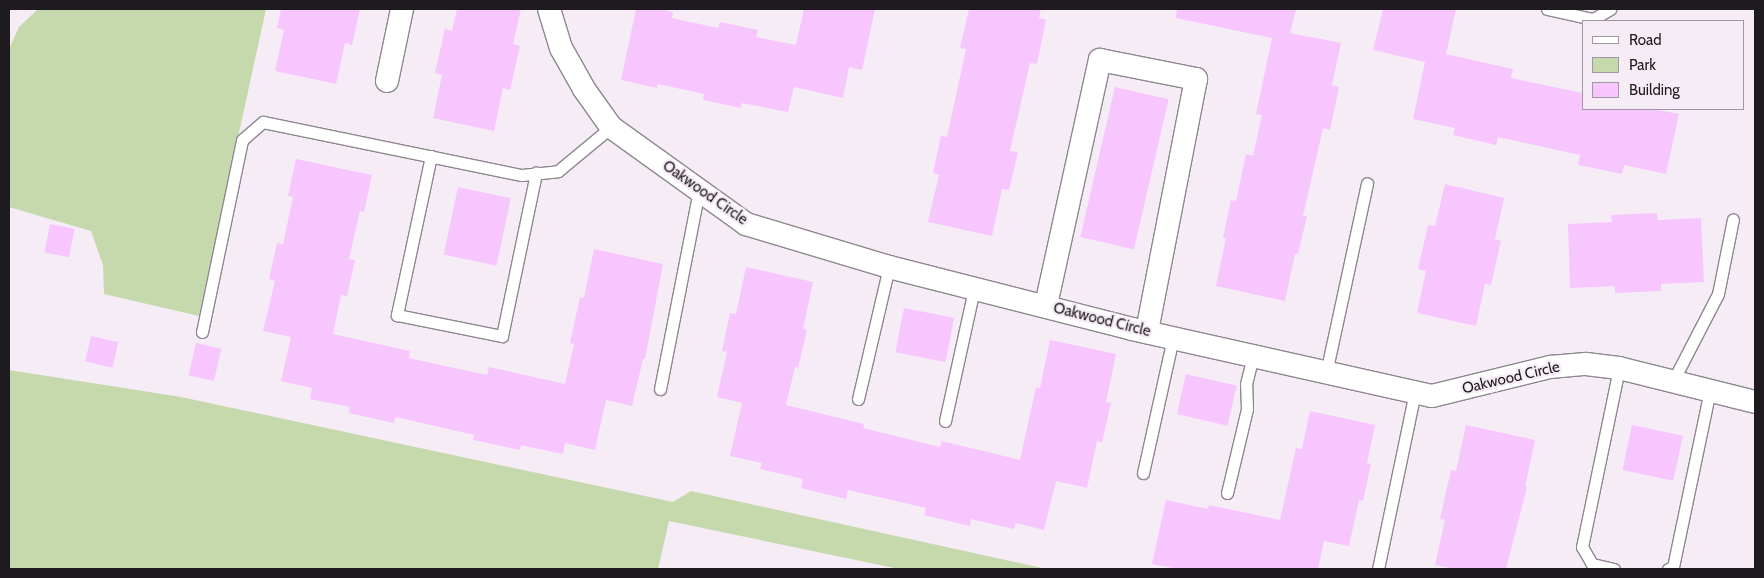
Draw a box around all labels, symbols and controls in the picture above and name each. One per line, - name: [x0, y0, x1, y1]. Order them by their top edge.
- legend: [1582, 20, 1744, 110]
- text: Road: [1629, 31, 1662, 49]
- text: Park: [1629, 56, 1656, 74]
- text: Building: [1629, 81, 1680, 99]
- street label: Oakwood Circle: [659, 157, 751, 229]
- street label: Oakwood Circle: [1051, 299, 1153, 341]
- street label: Oakwood Circle: [1460, 358, 1562, 398]

